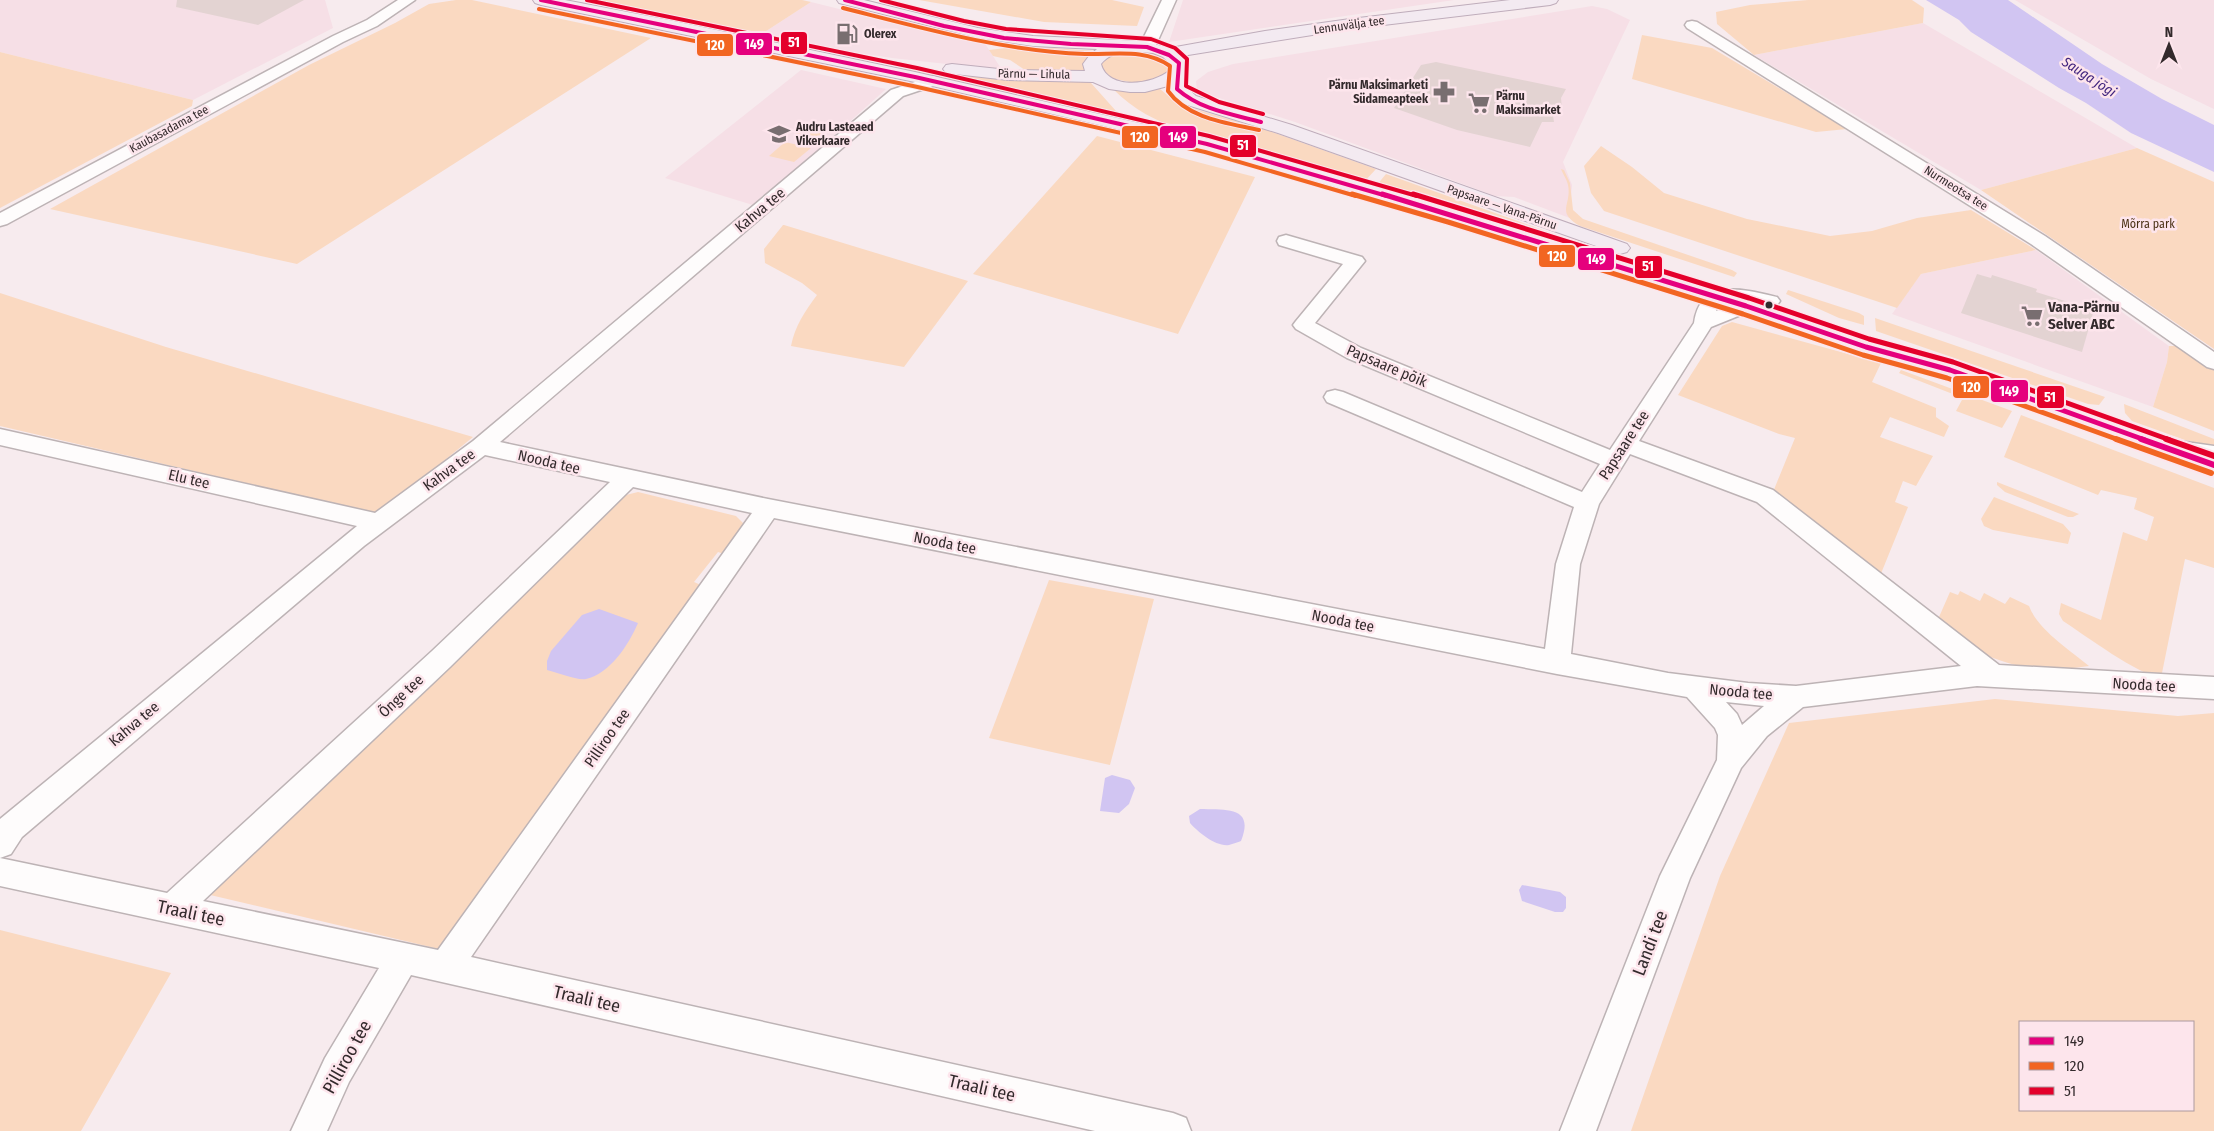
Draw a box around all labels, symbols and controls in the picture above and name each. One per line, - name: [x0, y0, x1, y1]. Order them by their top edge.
- street label: Lennuvälja tee: [1313, 13, 1385, 37]
- north arrow: [2144, 20, 2194, 70]
- fuel station icon: Olerex: [834, 21, 860, 47]
- text: N: [2165, 24, 2173, 41]
- place label: Olerex: [864, 27, 897, 41]
- line badge: 51: [780, 31, 808, 55]
- line badge: 149: [735, 32, 773, 56]
- line badge: 120: [696, 33, 734, 57]
- text: 51: [788, 34, 800, 51]
- text: 149: [744, 36, 764, 53]
- text: 120: [705, 37, 725, 54]
- water label: Sauga jõgi: [2058, 53, 2120, 101]
- street label: Pärnu — Lihula: [998, 66, 1070, 82]
- place label: Pärnu Maksimarketi Südameapteek: [1329, 78, 1429, 106]
- pharmacy icon: Pärnu Maksimarketi Südameapteek: [1431, 79, 1457, 105]
- place label: Pärnu Maksimarket: [1496, 89, 1562, 117]
- supermarket icon: Pärnu Maksimarket: [1466, 90, 1492, 116]
- street label: Kaubasadama tee: [127, 102, 211, 156]
- place label: Audru Lasteaed Vikerkaare: [795, 120, 874, 148]
- school or university icon: Audru Lasteaed Vikerkaare: [766, 121, 792, 147]
- line badge: 120: [1121, 125, 1159, 149]
- line badge: 149: [1159, 125, 1197, 149]
- text: 120: [1130, 129, 1150, 146]
- text: 149: [1168, 129, 1188, 146]
- line badge: 51: [1229, 134, 1257, 158]
- text: 51: [1237, 137, 1249, 154]
- street label: Nurmeotsa tee: [1922, 163, 1991, 213]
- street label: Papsaare — Vana-Pärnu: [1445, 182, 1559, 232]
- street label: Kahva tee: [731, 184, 789, 236]
- park label: Mõrra park: [2121, 217, 2175, 231]
- line badge: 120: [1538, 244, 1576, 268]
- line badge: 149: [1577, 247, 1615, 271]
- text: 120: [1547, 248, 1567, 265]
- text: 149: [1586, 251, 1606, 268]
- line badge: 51: [1634, 255, 1663, 279]
- text: 51: [1642, 258, 1654, 275]
- place label: Vana-Pärnu Selver ABC: [2047, 298, 2120, 333]
- unlabelled marker: [1764, 300, 1774, 310]
- supermarket icon: Vana-Pärnu Selver ABC: [2019, 303, 2045, 329]
- street label: Papsaare põik: [1344, 341, 1430, 391]
- line badge: 120: [1952, 375, 1990, 399]
- text: 120: [1961, 379, 1981, 396]
- line badge: 149: [1990, 379, 2029, 403]
- text: 149: [1999, 383, 2019, 400]
- line badge: 51: [2036, 385, 2065, 409]
- text: 51: [2044, 389, 2056, 406]
- street label: Papsaare tee: [1595, 407, 1653, 483]
- street label: Kahva tee: [420, 445, 478, 495]
- street label: Nooda tee: [516, 446, 582, 478]
- street label: Elu tee: [167, 466, 211, 492]
- street label: Nooda tee: [912, 528, 978, 558]
- street label: Nooda tee: [1310, 606, 1376, 636]
- street label: Õnge tee: [375, 671, 427, 721]
- street label: Nooda tee: [2112, 674, 2176, 696]
- street label: Nooda tee: [1709, 680, 1773, 704]
- street label: Kahva tee: [105, 698, 163, 750]
- street label: Pilliroo tee: [580, 705, 634, 771]
- street label: Traali tee: [156, 895, 227, 931]
- street label: Landi tee: [1628, 907, 1672, 979]
- street label: Traali tee: [551, 981, 623, 1017]
- street label: Pilliroo tee: [318, 1016, 376, 1097]
- legend: [2019, 1021, 2194, 1111]
- text: 149: [2064, 1032, 2084, 1050]
- text: 120: [2064, 1057, 2084, 1075]
- street label: Traali tee: [946, 1070, 1018, 1106]
- text: 51: [2064, 1082, 2076, 1100]

